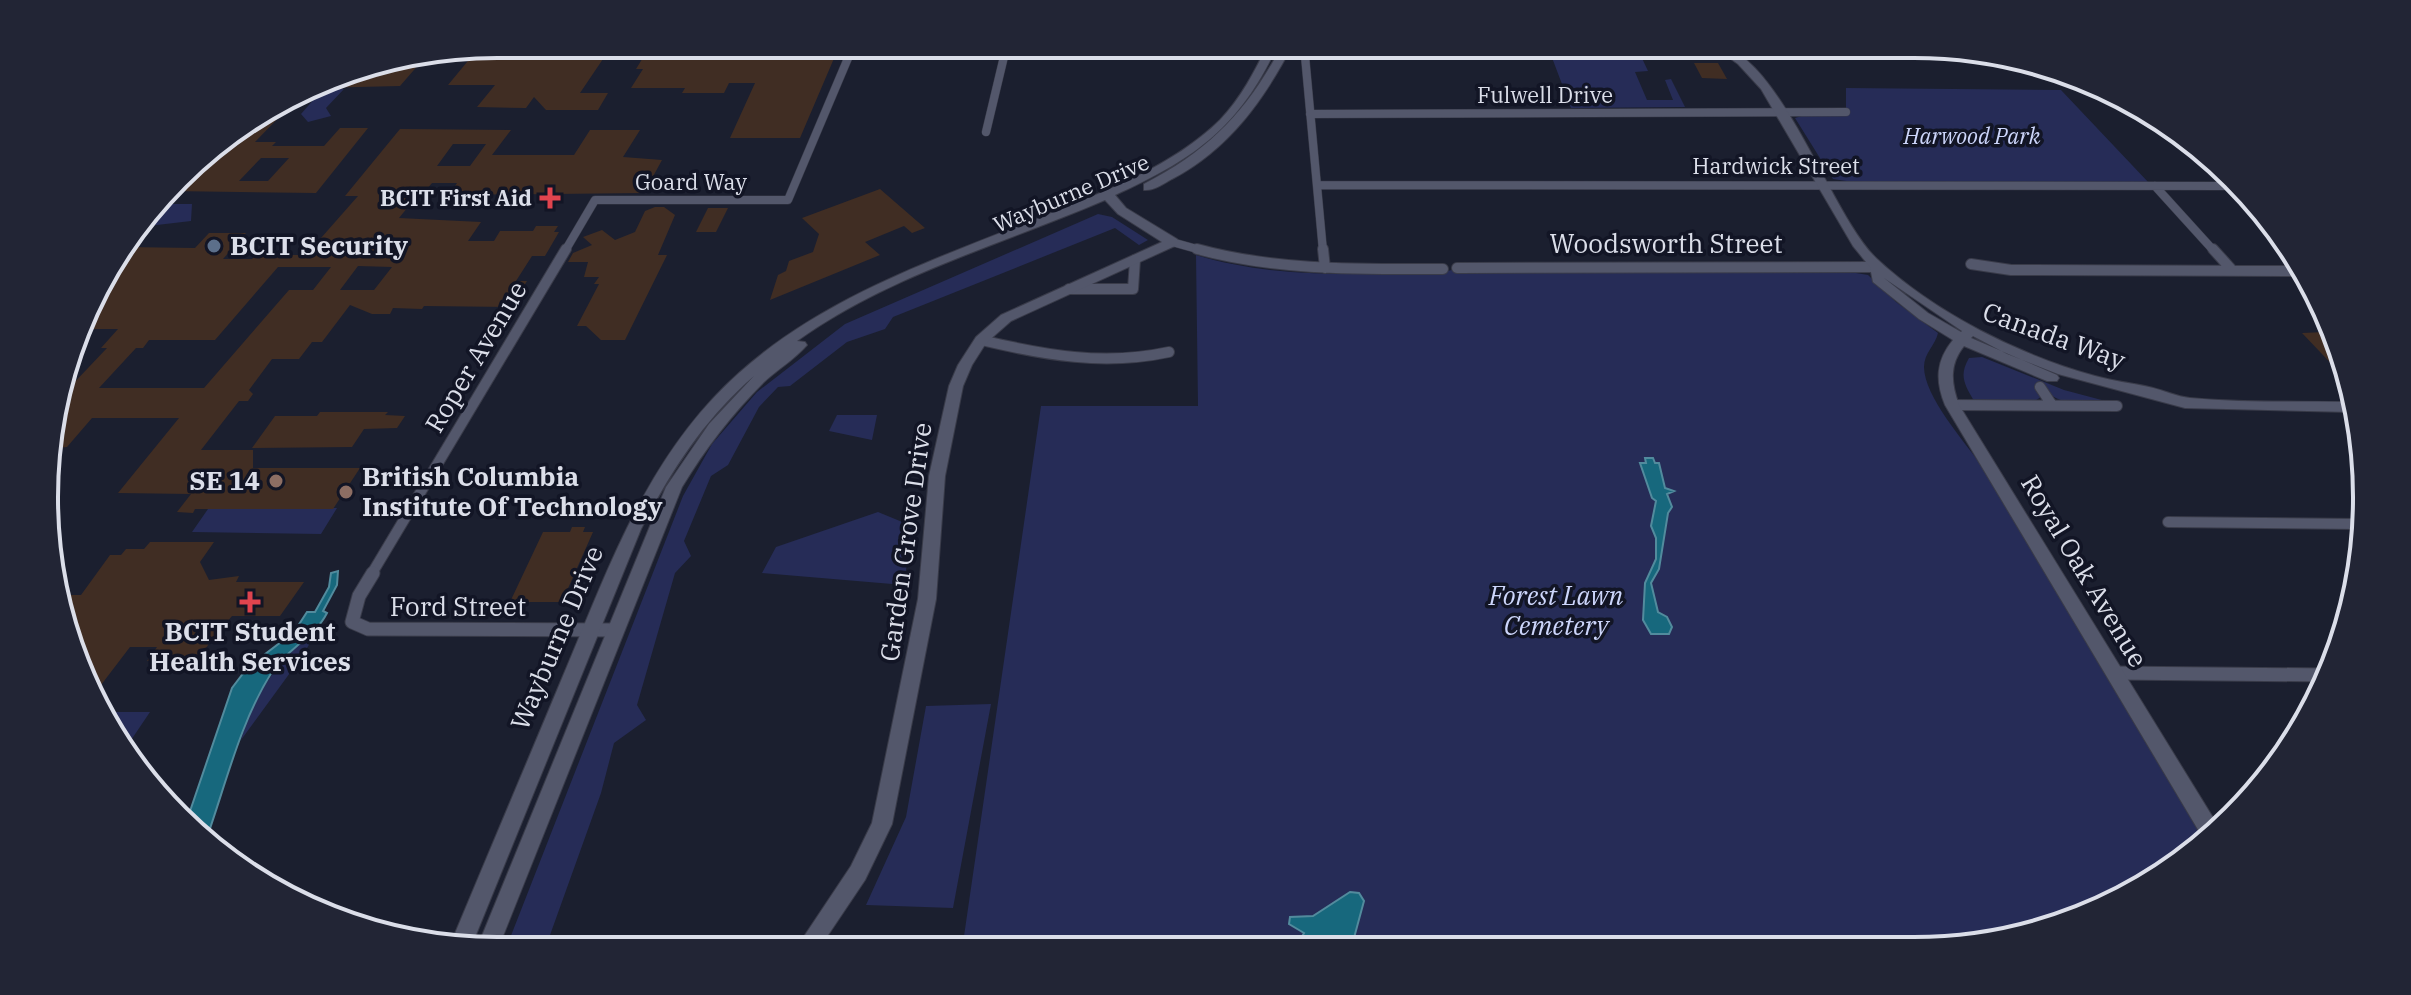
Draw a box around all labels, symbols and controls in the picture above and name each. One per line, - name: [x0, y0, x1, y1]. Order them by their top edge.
- street label: Fulwell Drive: [1477, 80, 1613, 109]
- park label: Harwood Park: [1903, 121, 2041, 150]
- street label: Wayburne Drive: [988, 147, 1153, 238]
- street label: Hardwick Street: [1692, 151, 1860, 180]
- street label: Goard Way: [635, 167, 747, 196]
- place label: BCIT First Aid: [380, 183, 532, 212]
- marker: BCIT First Aid: [539, 187, 561, 209]
- street label: Woodsworth Street: [1549, 226, 1783, 260]
- place label: BCIT Security: [230, 228, 408, 262]
- marker: BCIT Security: [205, 237, 223, 255]
- street label: Roper Avenue: [417, 275, 534, 438]
- street label: Canada Way: [1978, 294, 2130, 377]
- street label: Garden Grove Drive: [871, 420, 939, 664]
- place label: British Columbia Institute Of Technology: [362, 459, 663, 523]
- place label: SE 14: [189, 463, 260, 497]
- street label: Royal Oak Avenue: [2014, 468, 2156, 673]
- marker: SE 14: [267, 472, 285, 490]
- marker: British Columbia Institute Of Technology: [337, 483, 355, 501]
- street label: Wayburne Drive: [502, 540, 610, 735]
- park label: Forest Lawn Cemetery: [1488, 578, 1623, 642]
- street label: Ford Street: [390, 589, 526, 623]
- marker: BCIT Student Health Services: [239, 591, 261, 613]
- place label: BCIT Student Health Services: [149, 614, 351, 678]

